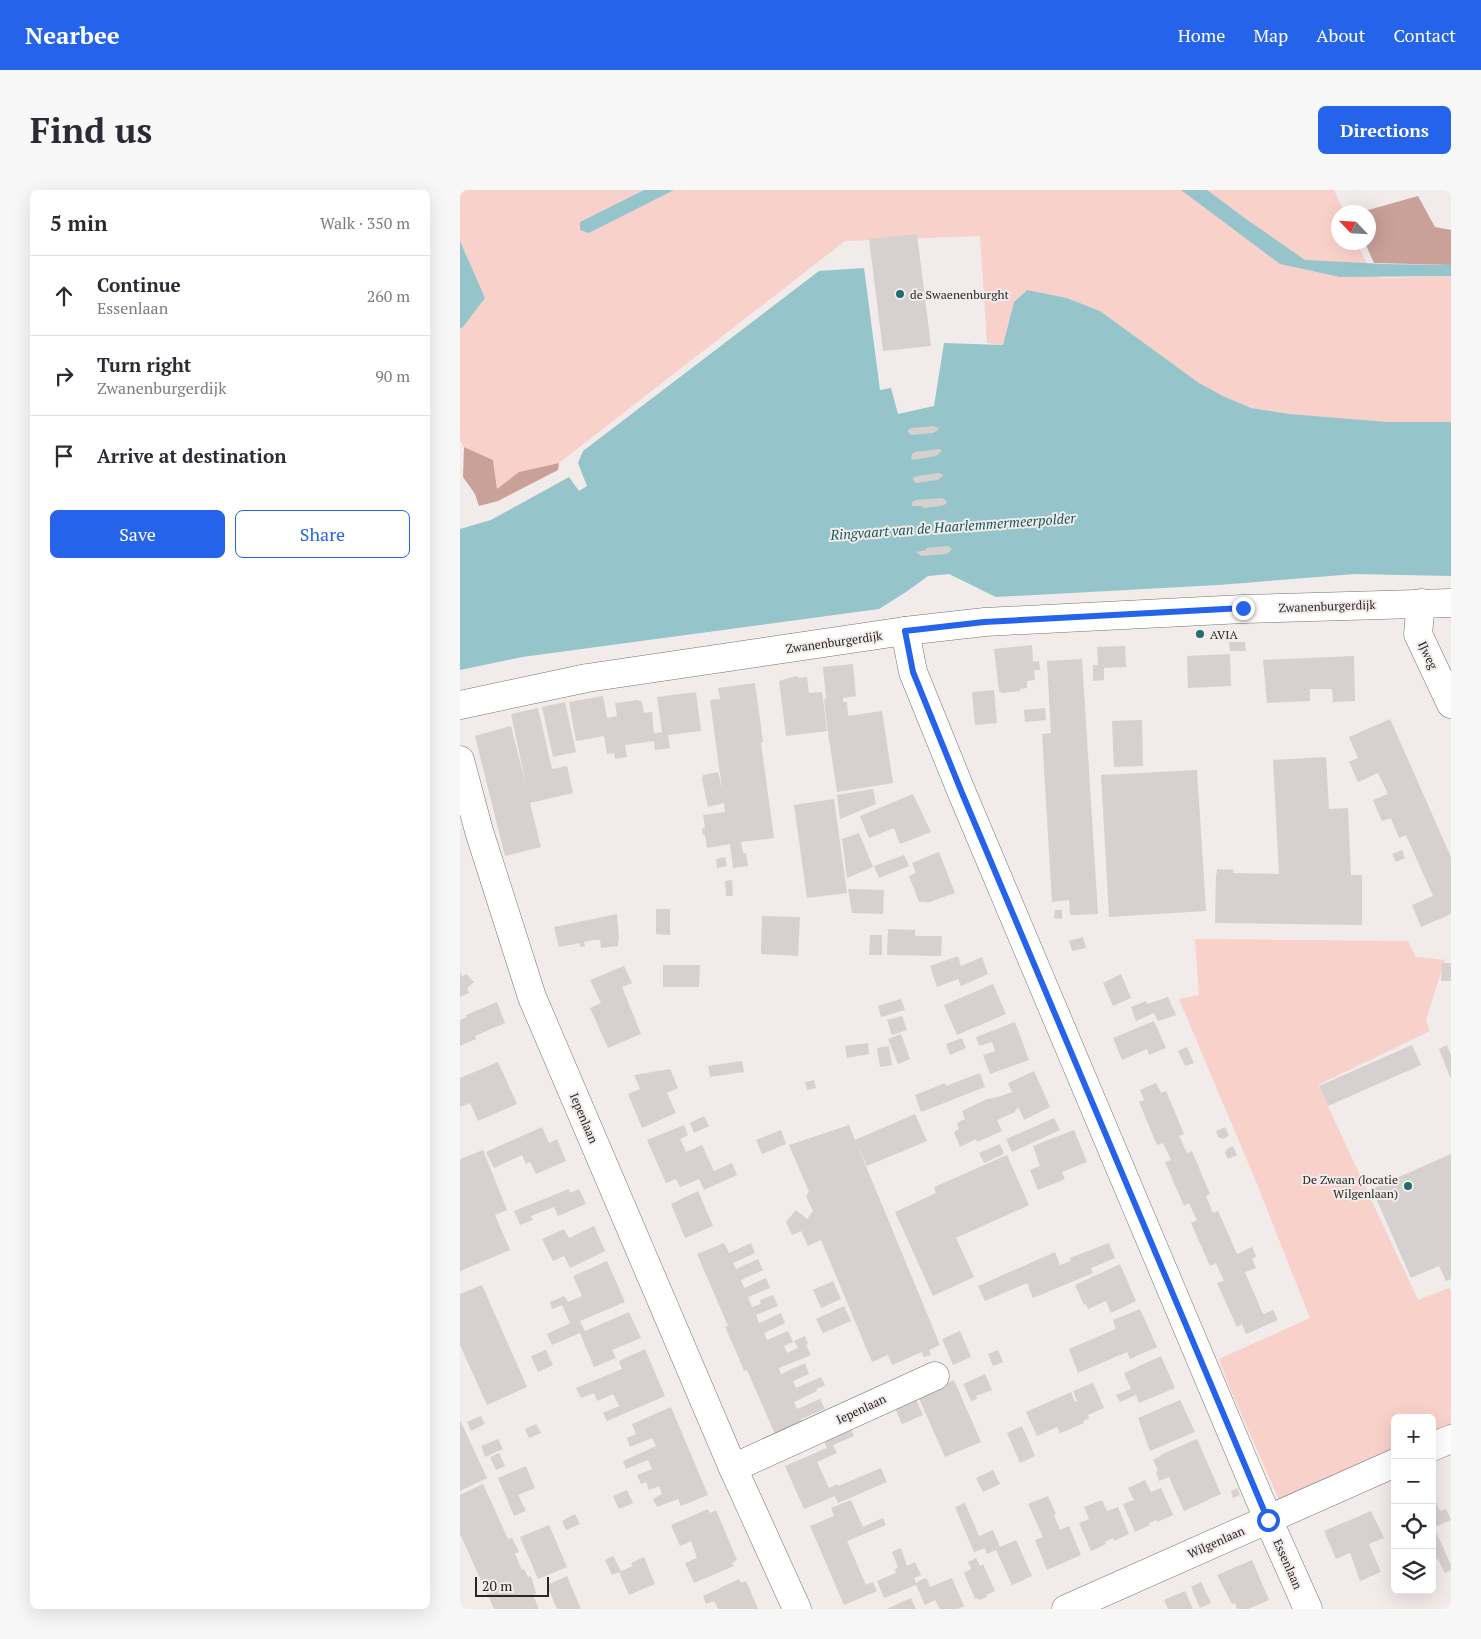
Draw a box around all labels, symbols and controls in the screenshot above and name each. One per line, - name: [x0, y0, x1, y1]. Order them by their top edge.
- text: Nearbee: [25, 19, 120, 51]
- text: Home: [1178, 23, 1225, 47]
- text: Map: [1253, 23, 1288, 47]
- text: About: [1316, 23, 1365, 47]
- text: Contact: [1393, 23, 1456, 47]
- button: Directions: [1318, 106, 1451, 154]
- text: Find us: [30, 107, 152, 153]
- north arrow: [1331, 205, 1376, 250]
- text: 5 min: [50, 209, 107, 237]
- text: Walk · 350 m: [320, 212, 410, 234]
- text: Continue: [97, 272, 181, 297]
- icon: ahead: [50, 282, 78, 310]
- text: 260 m: [367, 285, 410, 307]
- place label: de Swaenenburght: [910, 287, 1010, 302]
- marker: de Swaenenburght: [894, 288, 906, 300]
- text: Essenlaan: [97, 297, 168, 319]
- text: Turn right: [97, 352, 191, 377]
- icon: right: [50, 362, 78, 390]
- text: 90 m: [375, 365, 410, 387]
- text: Zwanenburgerdijk: [97, 377, 226, 399]
- icon: arrive: [50, 442, 78, 470]
- text: Arrive at destination: [97, 443, 286, 468]
- water label: Ringvaart van de Haarlemmermeerpolder: [829, 508, 1077, 544]
- button: Save: [50, 510, 225, 558]
- button: Share: [235, 510, 410, 558]
- route end: [1232, 597, 1255, 620]
- street label: Zwanenburgerdijk: [1278, 597, 1377, 615]
- place label: AVIA: [1210, 627, 1238, 642]
- street label: Zwanenburgerdijk: [785, 628, 884, 656]
- marker: AVIA: [1194, 628, 1206, 640]
- street label: IJweg: [1415, 639, 1441, 672]
- street label: Iepenlaan: [567, 1091, 601, 1145]
- place label: De Zwaan (locatie Wilgenlaan): [1302, 1172, 1398, 1201]
- marker: De Zwaan (locatie Wilgenlaan): [1402, 1180, 1414, 1192]
- street label: Iepenlaan: [834, 1391, 888, 1427]
- map controls: [1391, 1414, 1436, 1594]
- button: +: [1391, 1414, 1436, 1459]
- button: −: [1391, 1459, 1436, 1504]
- button: locate: [1391, 1504, 1436, 1549]
- route start: [1257, 1509, 1280, 1532]
- street label: Wilgenlaan: [1185, 1523, 1247, 1561]
- street label: Essenlaan: [1270, 1537, 1306, 1591]
- button: layers: [1391, 1549, 1436, 1594]
- scale bar: [475, 1574, 549, 1597]
- text: 20 m: [482, 1576, 512, 1595]

